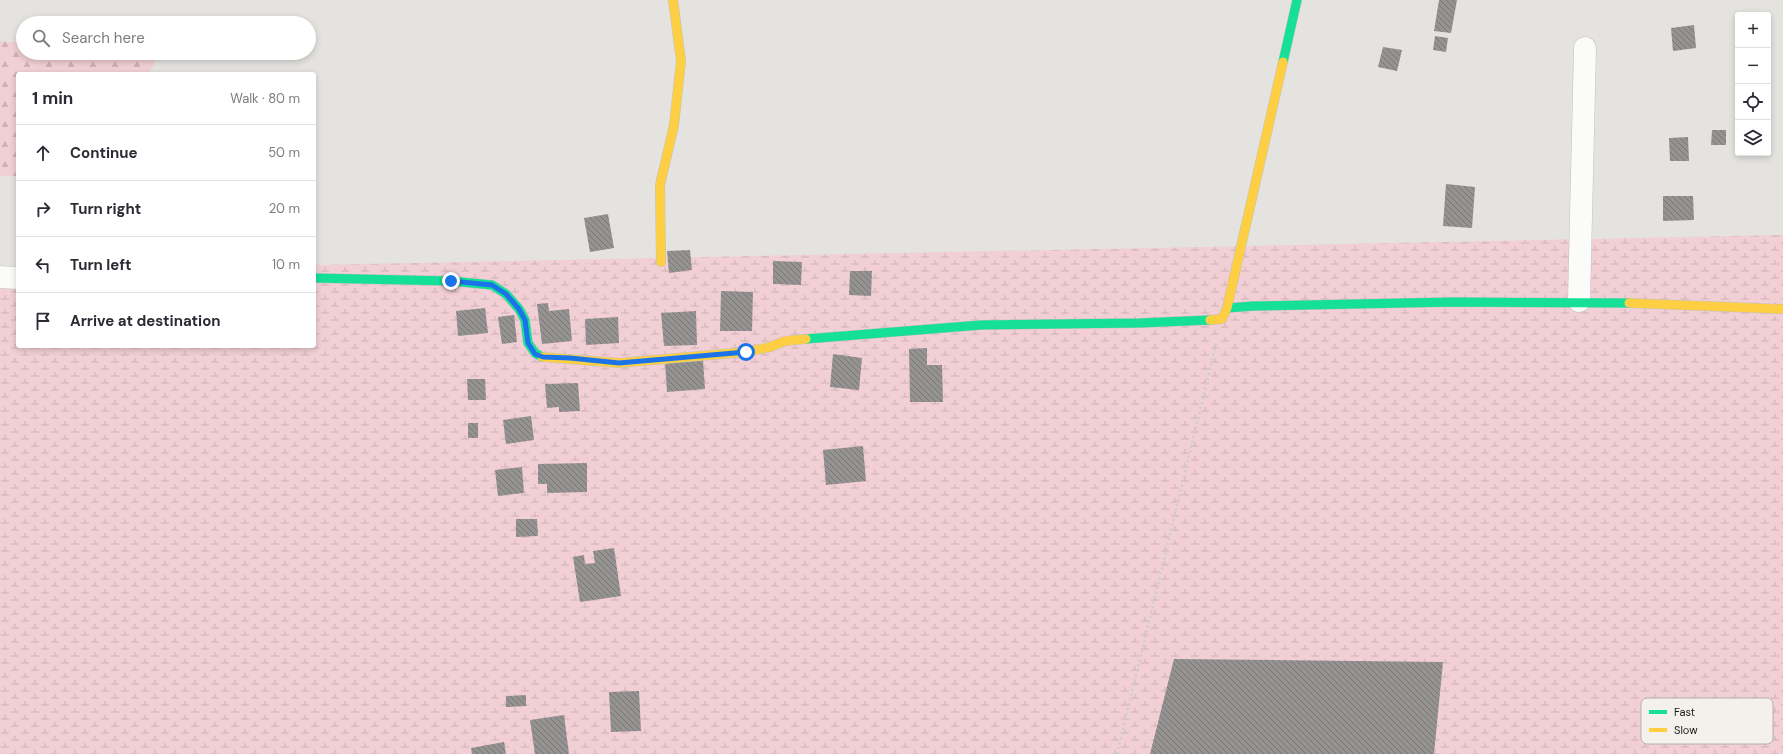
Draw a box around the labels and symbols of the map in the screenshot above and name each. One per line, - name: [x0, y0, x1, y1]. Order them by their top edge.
- route end: [442, 272, 460, 290]
- route start: [737, 343, 755, 361]
- legend: [1641, 698, 1773, 744]
- text: Fast: [1674, 705, 1695, 719]
- text: Slow: [1674, 723, 1698, 737]

